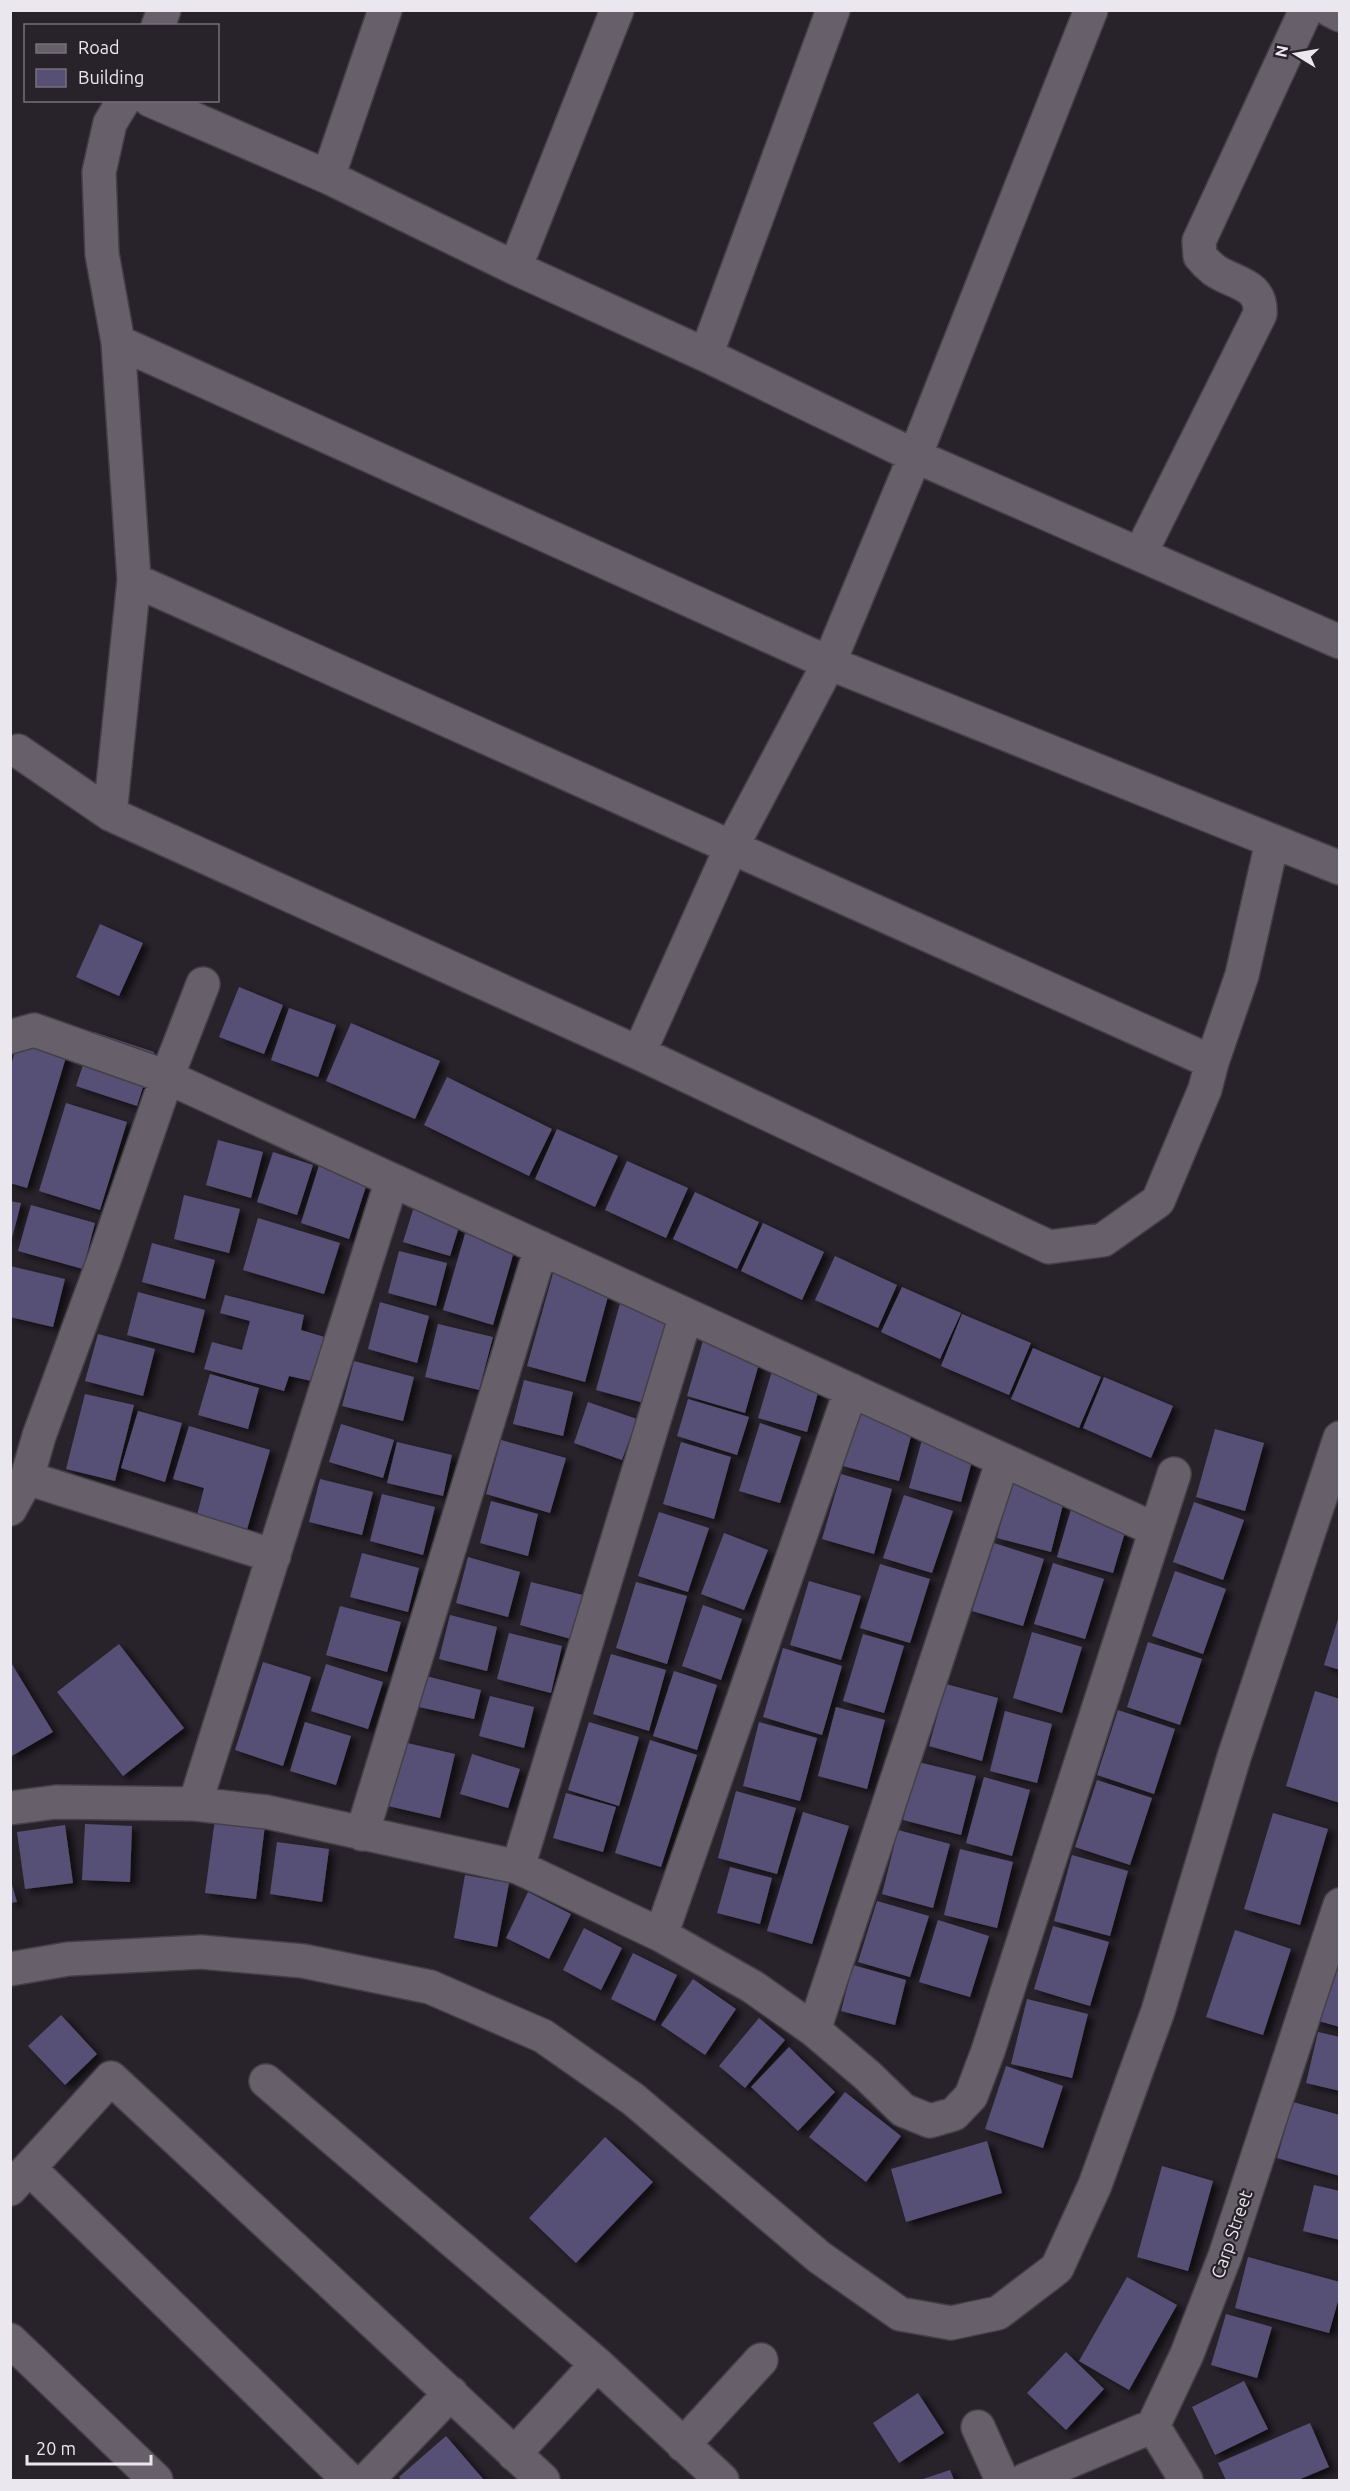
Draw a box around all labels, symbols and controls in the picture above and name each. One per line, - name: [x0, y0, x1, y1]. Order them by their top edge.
- legend: [24, 24, 219, 102]
- north arrow: [1266, 24, 1326, 84]
- text: Road: [78, 37, 120, 57]
- text: N: [1271, 44, 1291, 59]
- text: Building: [78, 67, 144, 87]
- street label: Carp Street: [1207, 2187, 1255, 2281]
- scale bar: [27, 2428, 152, 2466]
- text: 20 m: [36, 2438, 76, 2458]

